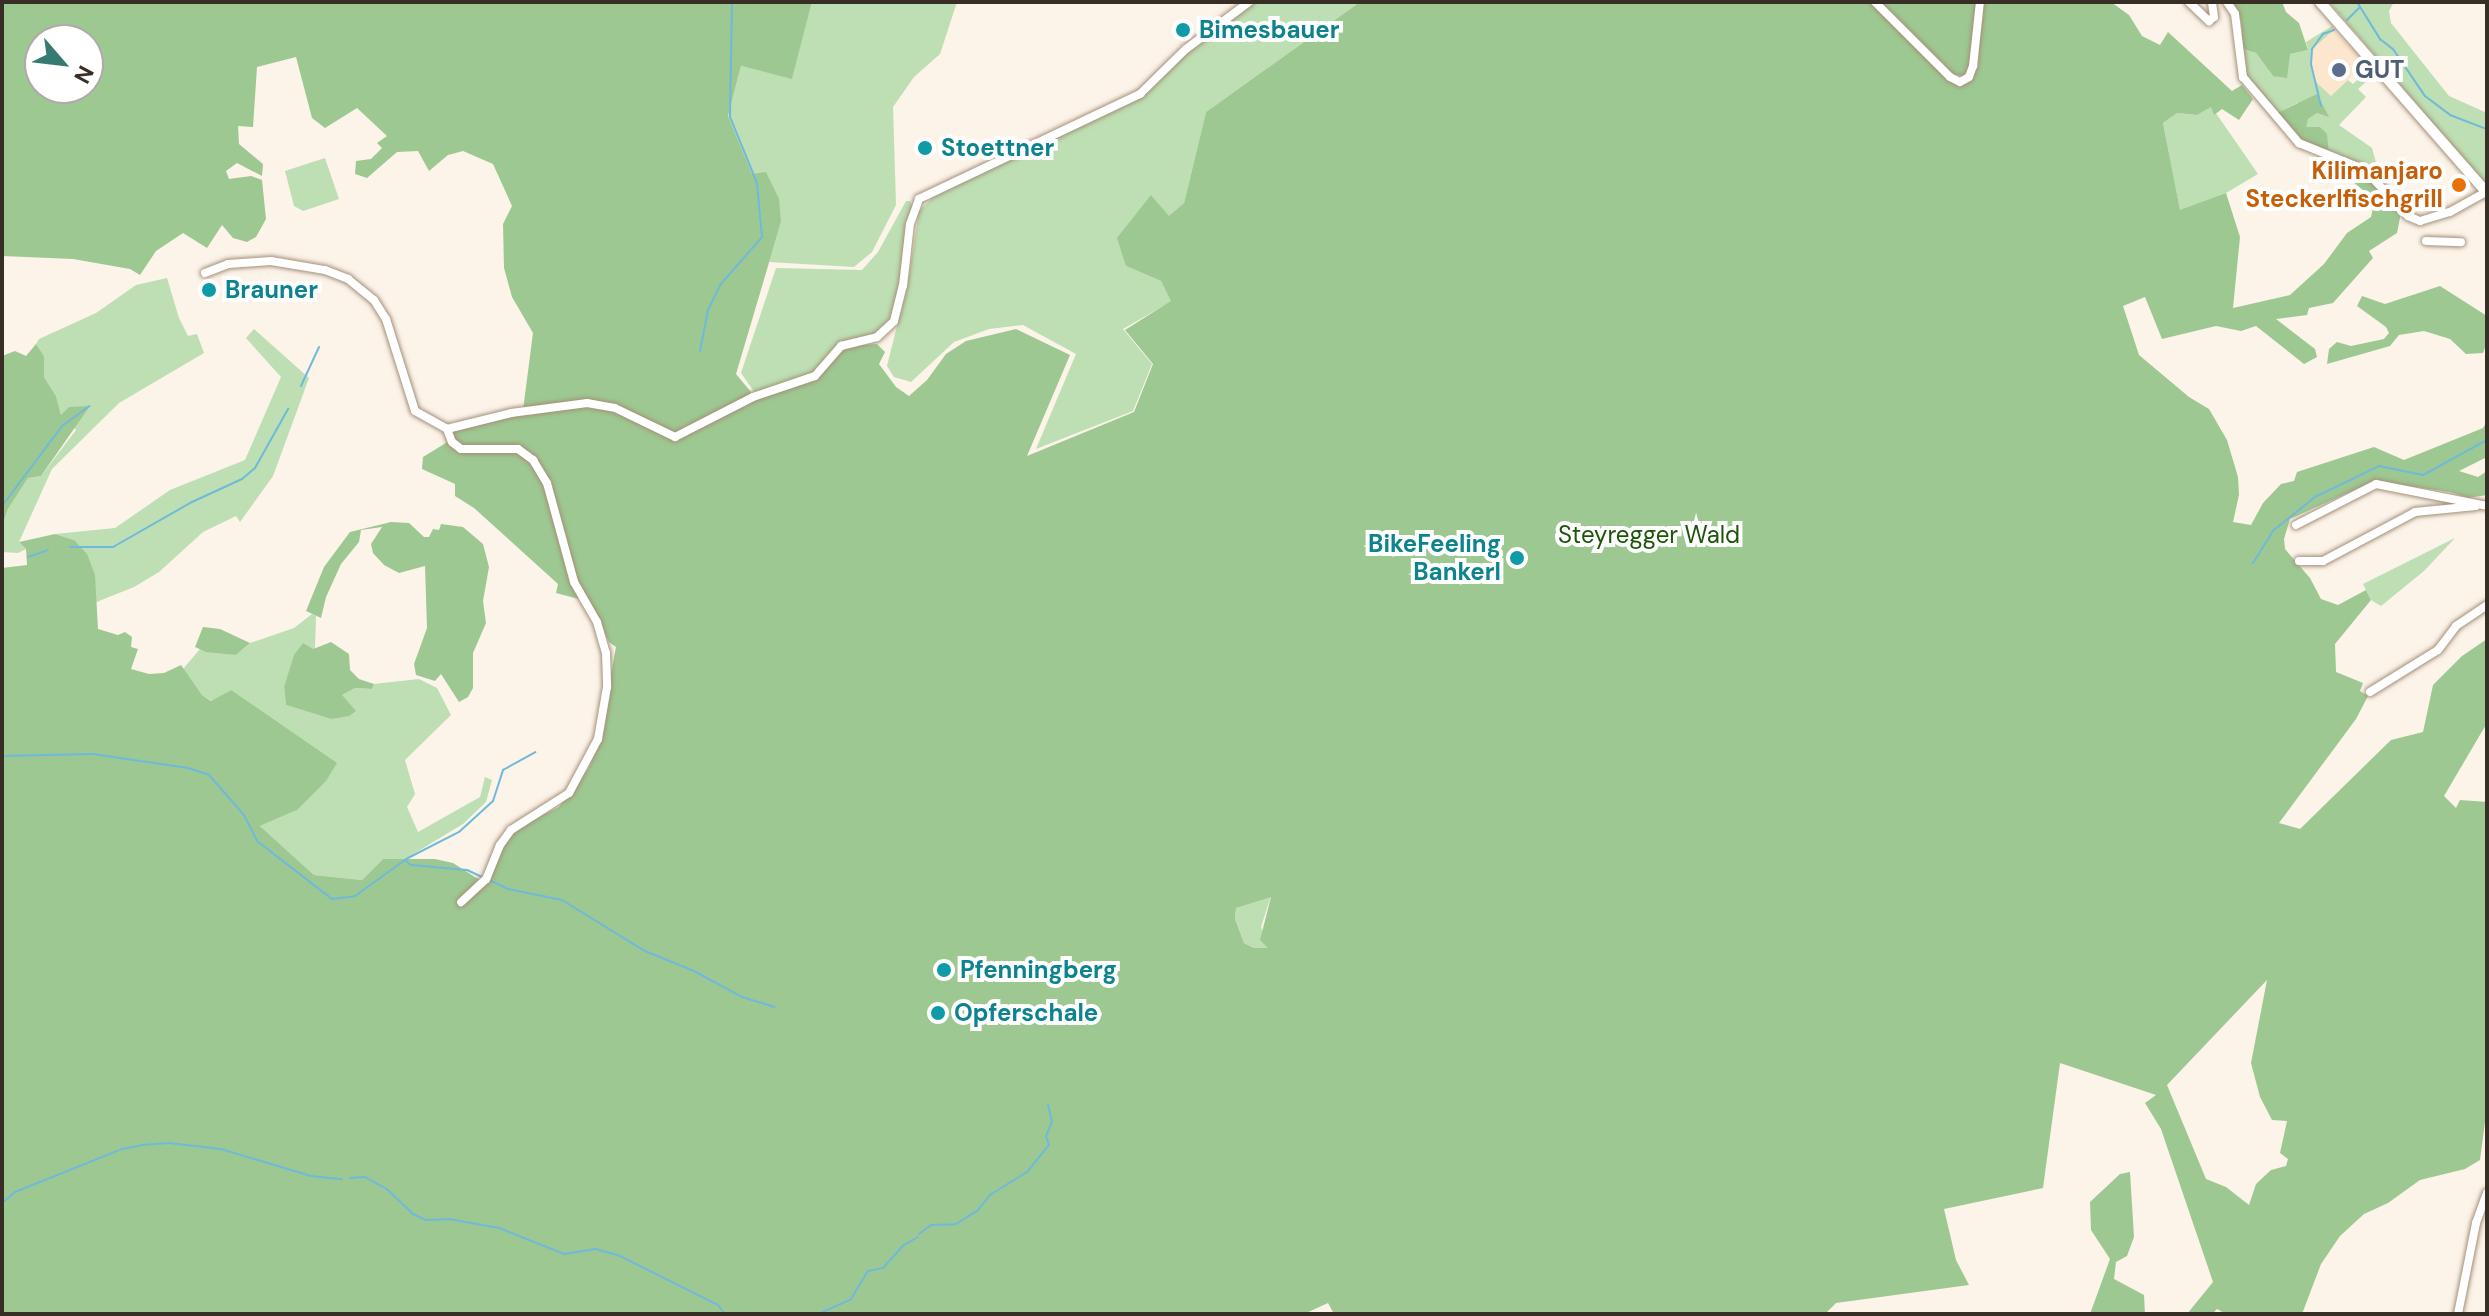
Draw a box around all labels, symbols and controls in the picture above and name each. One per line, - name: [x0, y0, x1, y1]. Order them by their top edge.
- place label: Bimesbauer: [1199, 16, 1340, 44]
- marker: Bimesbauer: [1174, 21, 1192, 39]
- north arrow: [24, 24, 104, 104]
- place label: GUT: [2355, 56, 2404, 84]
- text: N: [67, 61, 100, 88]
- marker: GUT: [2330, 61, 2348, 79]
- place label: Stoettner: [941, 134, 1054, 162]
- marker: Stoettner: [916, 139, 934, 157]
- place label: Kilimanjaro Steckerlfischgrill: [2246, 157, 2443, 213]
- marker: Kilimanjaro Steckerlfischgrill: [2450, 176, 2468, 194]
- place label: Brauner: [225, 276, 318, 304]
- marker: Brauner: [200, 281, 218, 299]
- park label: Steyregger Wald: [1558, 521, 1740, 549]
- place label: BikeFeeling Bankerl: [1368, 530, 1501, 586]
- marker: BikeFeeling Bankerl: [1508, 549, 1526, 567]
- place label: Pfenningberg: [960, 956, 1117, 984]
- marker: Pfenningberg: [935, 961, 953, 979]
- place label: Opferschale: [954, 999, 1098, 1027]
- marker: Opferschale: [929, 1004, 947, 1022]

